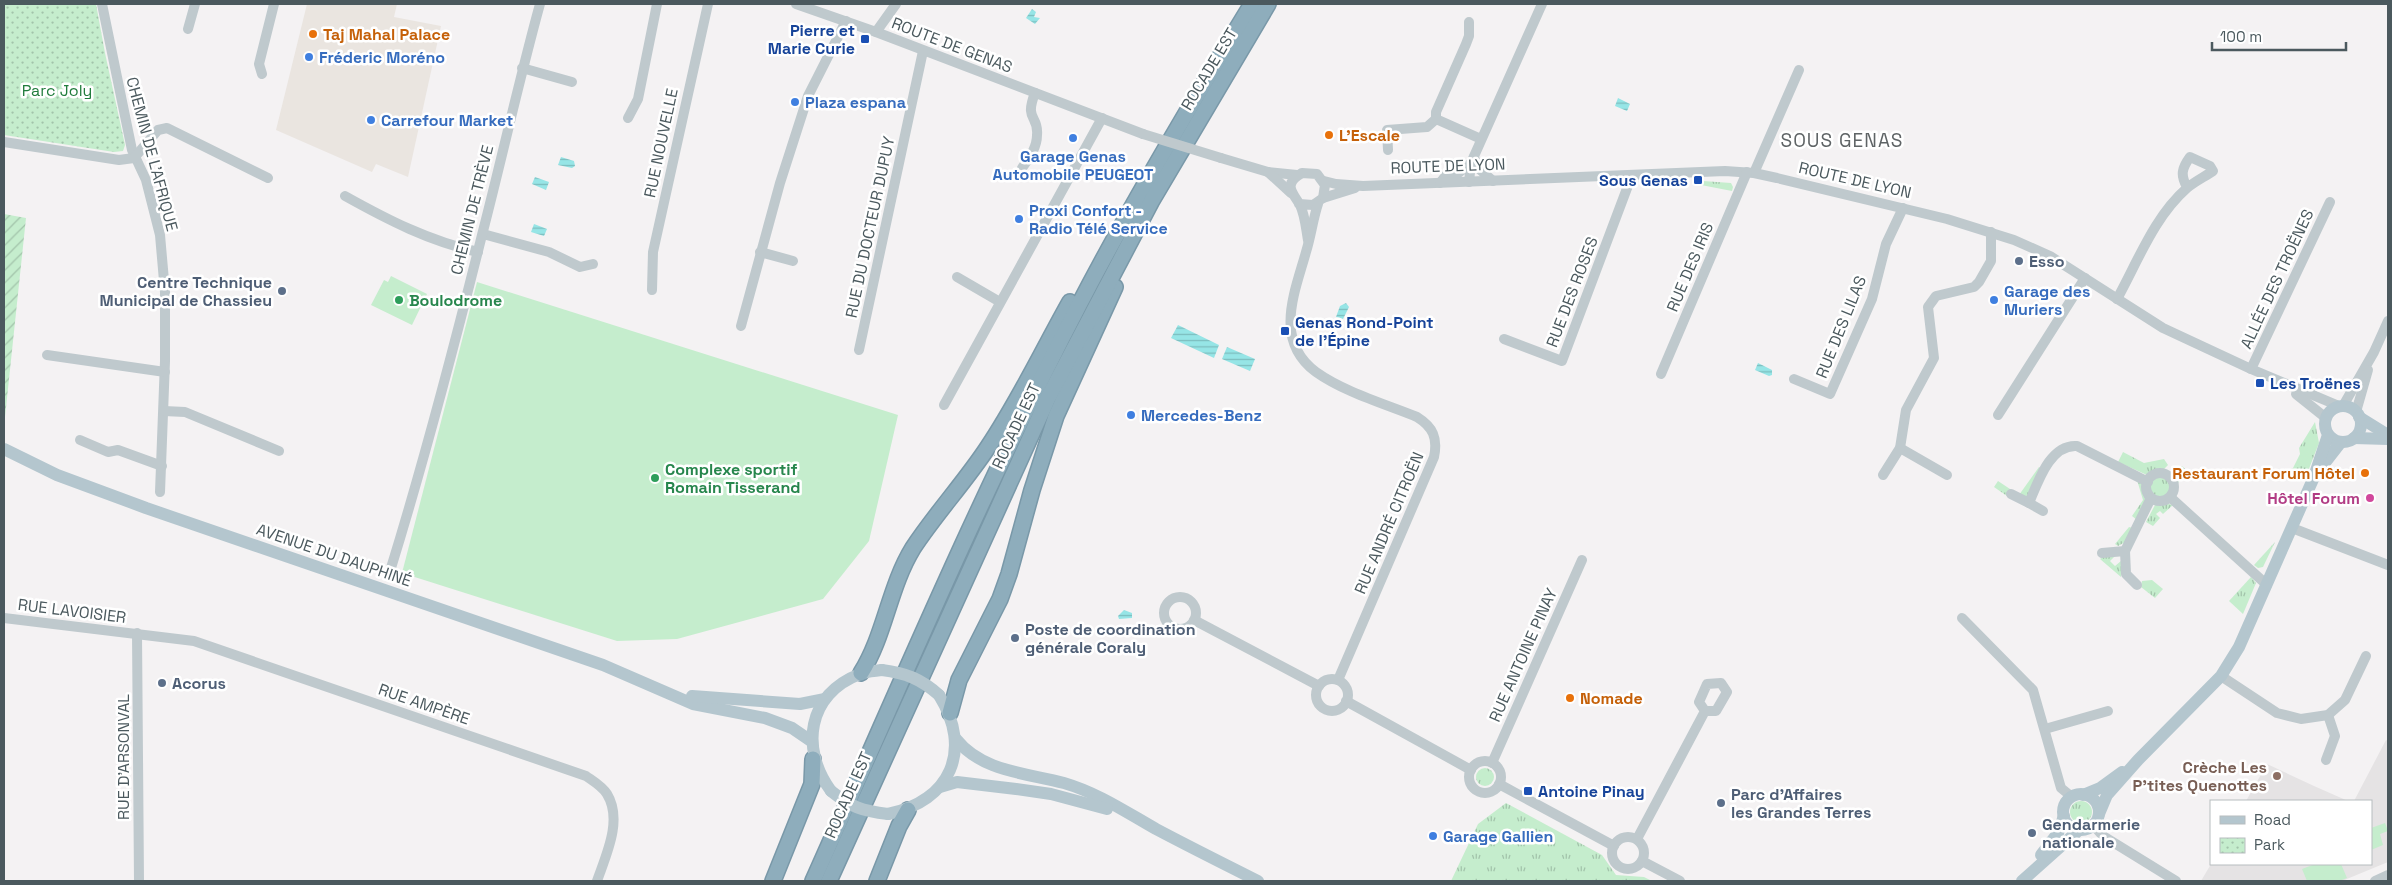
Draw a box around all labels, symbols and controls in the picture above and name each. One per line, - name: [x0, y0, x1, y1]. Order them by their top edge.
- street label: ROUTE DE GENAS: [889, 12, 1016, 78]
- place label: Pierre et Marie Curie: [768, 20, 855, 59]
- scale bar: [2212, 20, 2346, 52]
- place label: Taj Mahal Palace: [323, 24, 450, 45]
- street label: ROCADE EST: [1176, 24, 1242, 114]
- text: 100 m: [2220, 27, 2262, 46]
- marker: Taj Mahal Palace: [307, 28, 319, 40]
- marker: Pierre et Marie Curie: [859, 33, 871, 45]
- place label: Fréderic Moréno: [319, 47, 445, 68]
- marker: Fréderic Moréno: [303, 51, 315, 63]
- street label: CHEMIN DE L'AFRIQUE: [121, 75, 183, 233]
- park label: Parc Joly: [22, 80, 92, 101]
- street label: RUE NOUVELLE: [639, 86, 683, 200]
- place label: Plaza espana: [805, 92, 906, 113]
- marker: Plaza espana: [789, 96, 801, 108]
- place label: Carrefour Market: [381, 110, 513, 131]
- marker: Carrefour Market: [365, 114, 377, 126]
- place label: L'Escale: [1339, 125, 1400, 146]
- district label: SOUS GENAS: [1781, 128, 1903, 153]
- marker: L'Escale: [1323, 129, 1335, 141]
- marker: Garage Genas Automobile PEUGEOT: [1067, 132, 1079, 144]
- street label: RUE DU DOCTEUR DUPUY: [840, 134, 900, 320]
- street label: CHEMIN DE TRÈVE: [446, 143, 498, 277]
- place label: Garage Genas Automobile PEUGEOT: [993, 146, 1154, 185]
- street label: ROUTE DE LYON: [1390, 153, 1506, 179]
- street label: ROUTE DE LYON: [1797, 157, 1913, 203]
- place label: Sous Genas: [1599, 170, 1688, 191]
- marker: Sous Genas: [1692, 174, 1704, 186]
- place label: Proxi Confort - Radio Télé Service: [1029, 200, 1168, 239]
- street label: ALLÉE DES TROËNES: [2235, 206, 2319, 352]
- marker: Proxi Confort - Radio Télé Service: [1013, 213, 1025, 225]
- street label: RUE DES IRIS: [1662, 219, 1718, 315]
- street label: RUE DES ROSES: [1541, 234, 1603, 350]
- place label: Esso: [2029, 251, 2065, 272]
- marker: Esso: [2013, 255, 2025, 267]
- place label: Centre Technique Municipal de Chassieu: [100, 272, 272, 311]
- street label: RUE DES LILAS: [1811, 273, 1871, 381]
- place label: Garage des Muriers: [2004, 281, 2090, 320]
- marker: Centre Technique Municipal de Chassieu: [276, 285, 288, 297]
- place label: Boulodrome: [409, 290, 502, 311]
- marker: Boulodrome: [393, 294, 405, 306]
- marker: Garage des Muriers: [1988, 294, 2000, 306]
- place label: Genas Rond-Point de l'Épine: [1295, 312, 1434, 351]
- marker: Genas Rond-Point de l'Épine: [1279, 325, 1291, 337]
- place label: Les Troënes: [2270, 373, 2361, 394]
- marker: Les Troënes: [2254, 377, 2266, 389]
- street label: ROCADE EST: [987, 380, 1045, 472]
- place label: Mercedes-Benz: [1141, 405, 1262, 426]
- marker: Mercedes-Benz: [1125, 409, 1137, 421]
- street label: RUE ANDRÉ CITROËN: [1350, 449, 1428, 597]
- place label: Complexe sportif Romain Tisserand: [665, 459, 800, 498]
- place label: Restaurant Forum Hôtel: [2172, 463, 2355, 484]
- marker: Restaurant Forum Hôtel: [2359, 467, 2371, 479]
- marker: Complexe sportif Romain Tisserand: [649, 472, 661, 484]
- place label: Hôtel Forum: [2267, 488, 2360, 509]
- marker: Hôtel Forum: [2364, 492, 2376, 504]
- street label: AVENUE DU DAUPHINÉ: [254, 519, 414, 591]
- street label: RUE ANTOINE PINAY: [1484, 585, 1562, 725]
- street label: RUE LAVOISIER: [17, 594, 127, 628]
- place label: Poste de coordination générale Coraly: [1025, 619, 1196, 658]
- marker: Poste de coordination générale Coraly: [1009, 632, 1021, 644]
- place label: Acorus: [172, 673, 226, 694]
- marker: Acorus: [156, 677, 168, 689]
- street label: RUE AMPÈRE: [376, 679, 472, 729]
- place label: Nomade: [1580, 688, 1643, 709]
- marker: Nomade: [1564, 692, 1576, 704]
- street label: RUE D'ARSONVAL: [113, 694, 134, 820]
- street label: ROCADE EST: [820, 748, 876, 842]
- place label: Crèche Les P'tites Quenottes: [2133, 757, 2267, 796]
- marker: Crèche Les P'tites Quenottes: [2271, 770, 2283, 782]
- place label: Antoine Pinay: [1538, 781, 1645, 802]
- place label: Parc d'Affaires les Grandes Terres: [1731, 784, 1871, 823]
- marker: Antoine Pinay: [1522, 785, 1534, 797]
- marker: Parc d'Affaires les Grandes Terres: [1715, 797, 1727, 809]
- legend: [2210, 800, 2372, 865]
- text: Road: [2254, 810, 2291, 829]
- place label: Gendarmerie nationale: [2042, 814, 2140, 853]
- place label: Garage Gallien: [1443, 826, 1553, 847]
- marker: Gendarmerie nationale: [2026, 827, 2038, 839]
- marker: Garage Gallien: [1427, 830, 1439, 842]
- text: Park: [2254, 835, 2285, 854]

